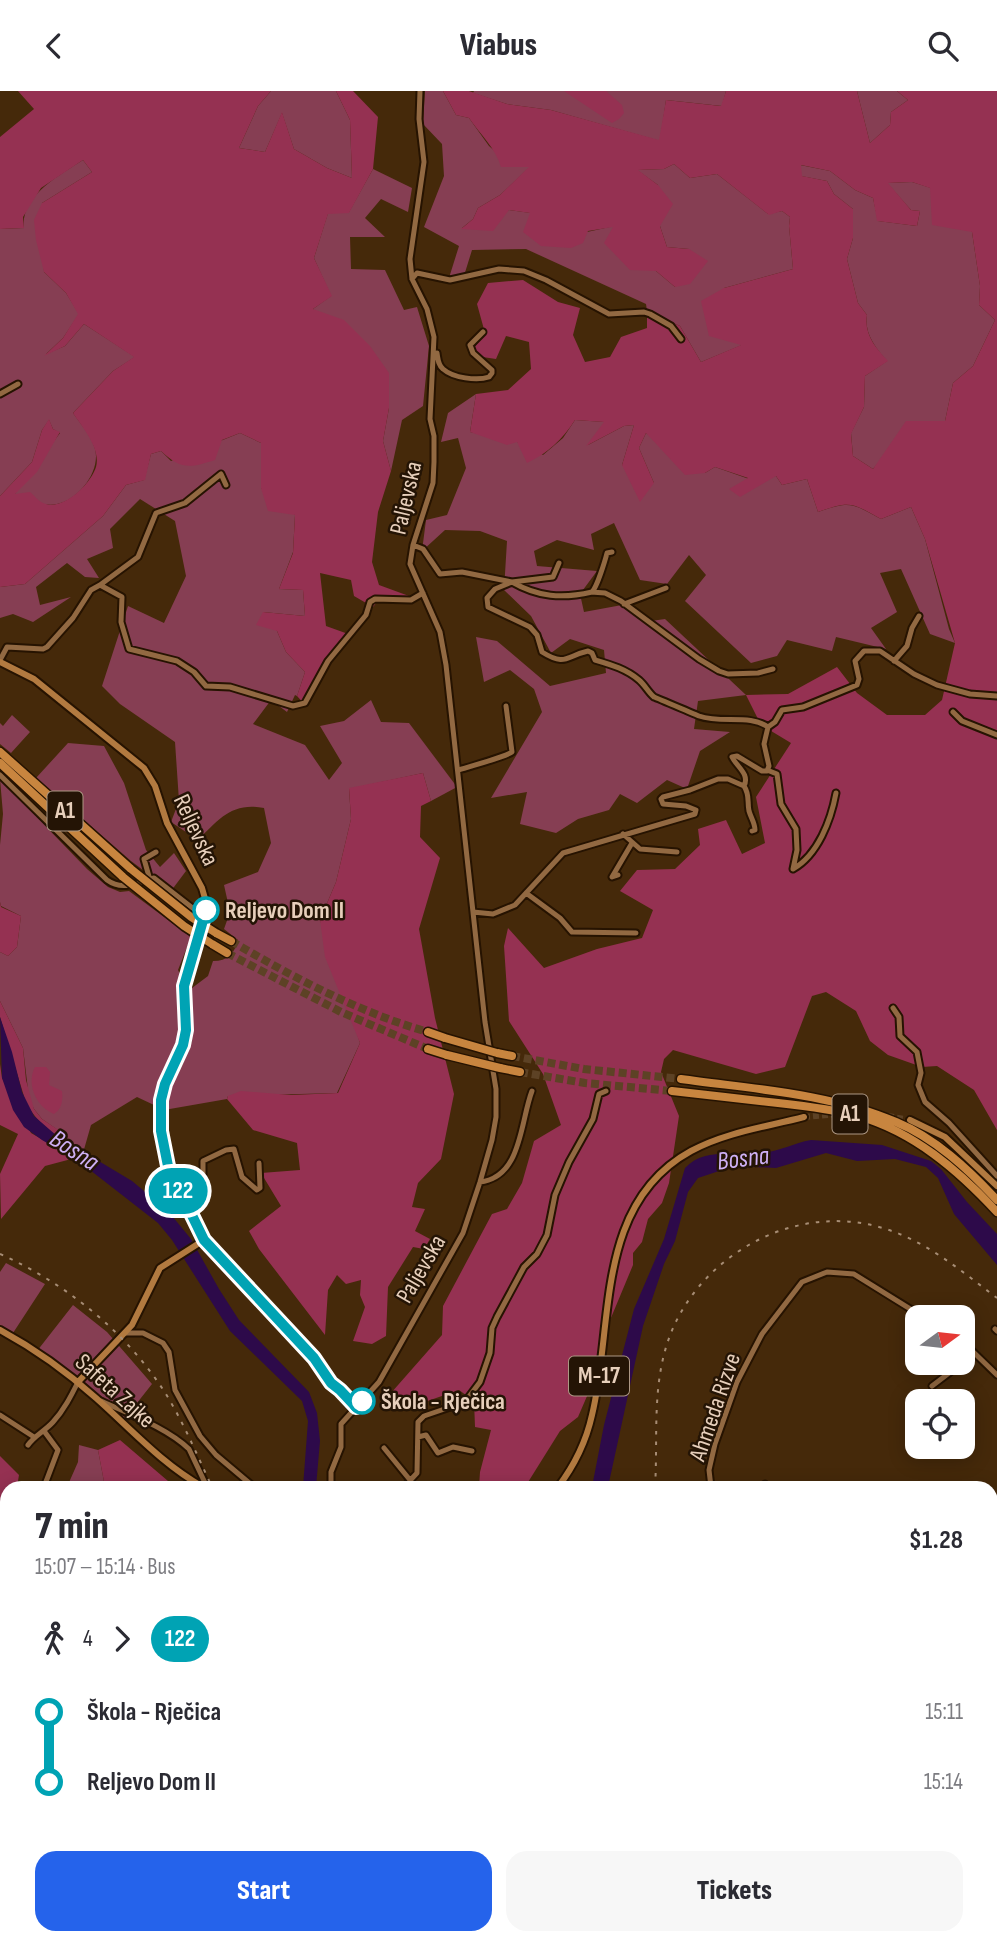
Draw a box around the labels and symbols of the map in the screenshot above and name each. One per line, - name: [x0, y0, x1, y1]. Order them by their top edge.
- street label: Paljevska: [384, 459, 428, 537]
- street label: Reljevska: [167, 790, 225, 870]
- road number: A1: [48, 791, 82, 831]
- place label: Reljevo Dom II: [225, 896, 344, 925]
- marker: Reljevo Dom II: [193, 897, 219, 923]
- road number: A1: [832, 1095, 868, 1133]
- water label: Bosna: [44, 1124, 105, 1179]
- water label: Bosna: [715, 1140, 771, 1178]
- line badge: 122: [138, 1168, 218, 1214]
- street label: Paljevska: [390, 1230, 452, 1308]
- north arrow: [905, 1305, 975, 1375]
- street label: Safeta Zajke: [69, 1348, 161, 1434]
- street label: Ahmeda Rizve: [683, 1349, 747, 1466]
- road number: M-17: [569, 1357, 629, 1395]
- place label: Škola - Rječica: [381, 1387, 505, 1416]
- marker: Škola - Rječica: [349, 1388, 375, 1414]

